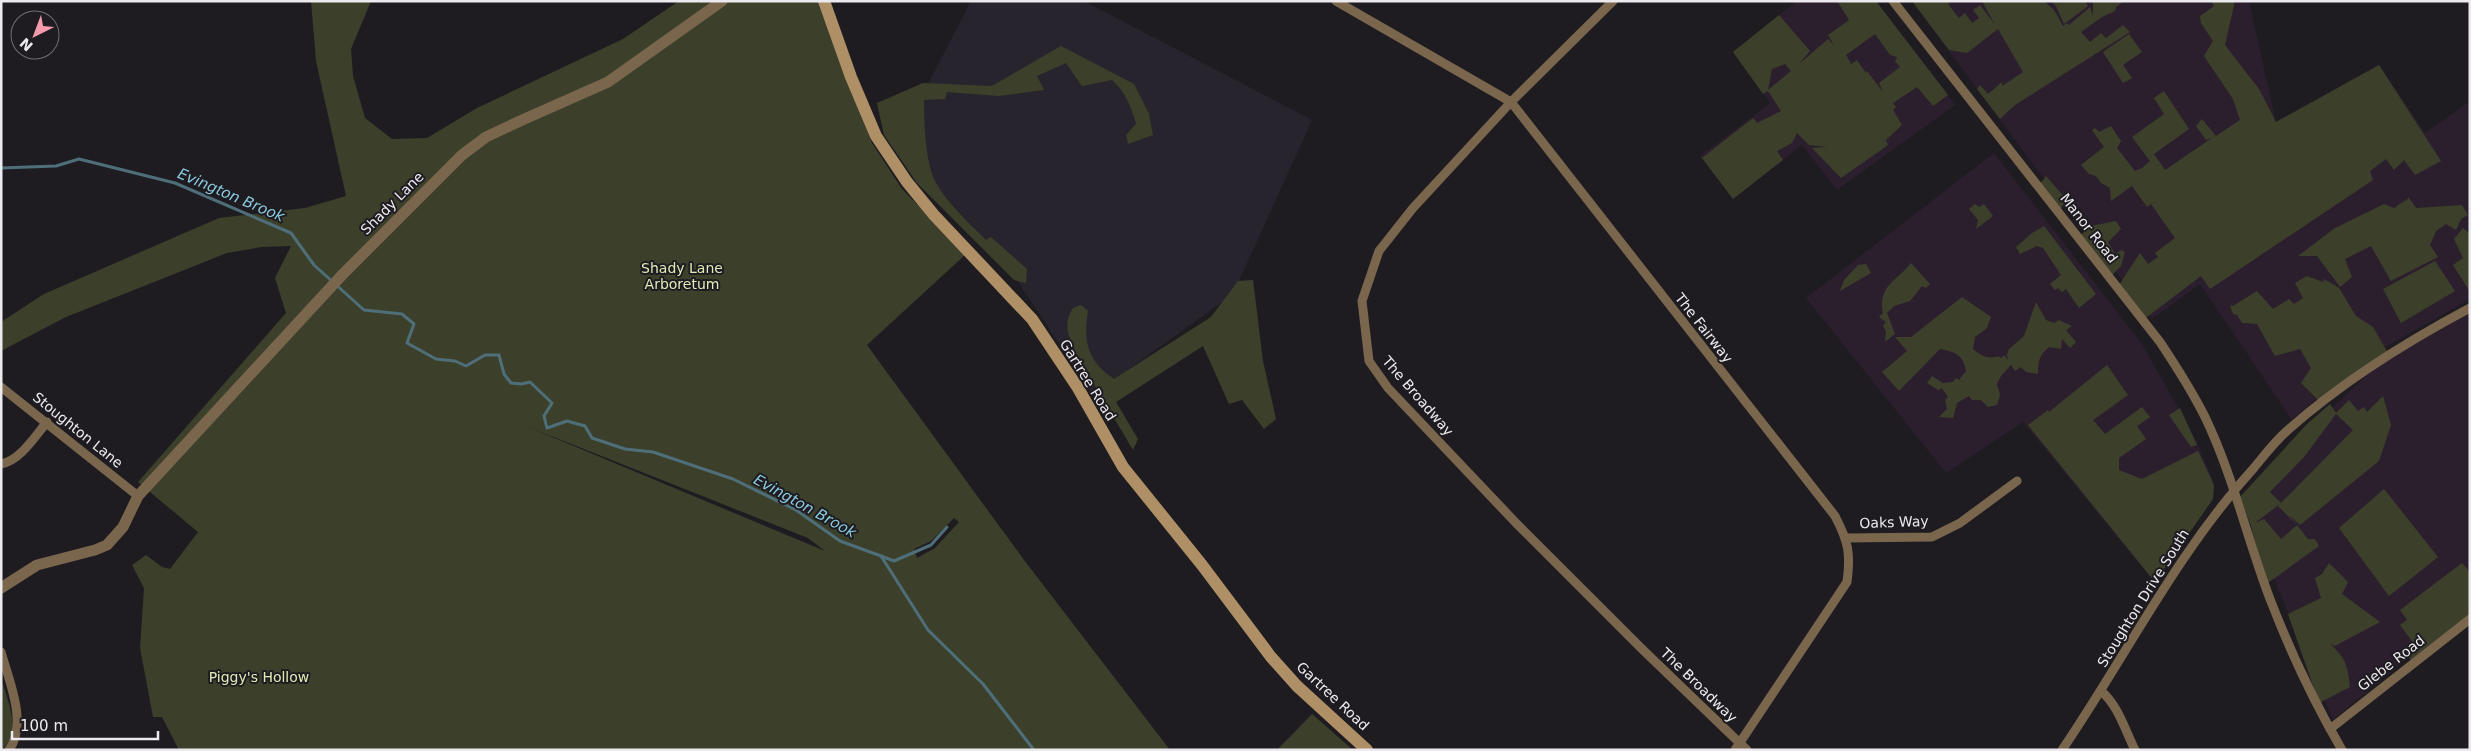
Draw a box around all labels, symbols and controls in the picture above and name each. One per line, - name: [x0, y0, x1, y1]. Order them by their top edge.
- north arrow: [10, 10, 60, 60]
- text: N: [17, 35, 36, 55]
- water label: Evington Brook: [175, 164, 288, 226]
- street label: Shady Lane: [357, 168, 427, 238]
- street label: Manor Road: [2057, 190, 2121, 266]
- park label: Shady Lane Arboretum: [641, 260, 723, 292]
- street label: The Fairway: [1671, 289, 1736, 366]
- street label: Gartree Road: [1057, 336, 1119, 424]
- street label: The Broadway: [1379, 352, 1457, 439]
- street label: Stoughton Lane: [30, 389, 126, 471]
- water label: Evington Brook: [751, 470, 861, 542]
- street label: Oaks Way: [1859, 513, 1929, 531]
- street label: Stoughton Drive South: [2094, 526, 2192, 670]
- street label: Glebe Road: [2354, 632, 2428, 694]
- street label: The Broadway: [1657, 644, 1740, 725]
- street label: Gartree Road: [1294, 658, 1372, 734]
- park label: Piggy's Hollow: [209, 669, 309, 685]
- scale bar: [12, 708, 159, 740]
- text: 100 m: [20, 717, 68, 735]

